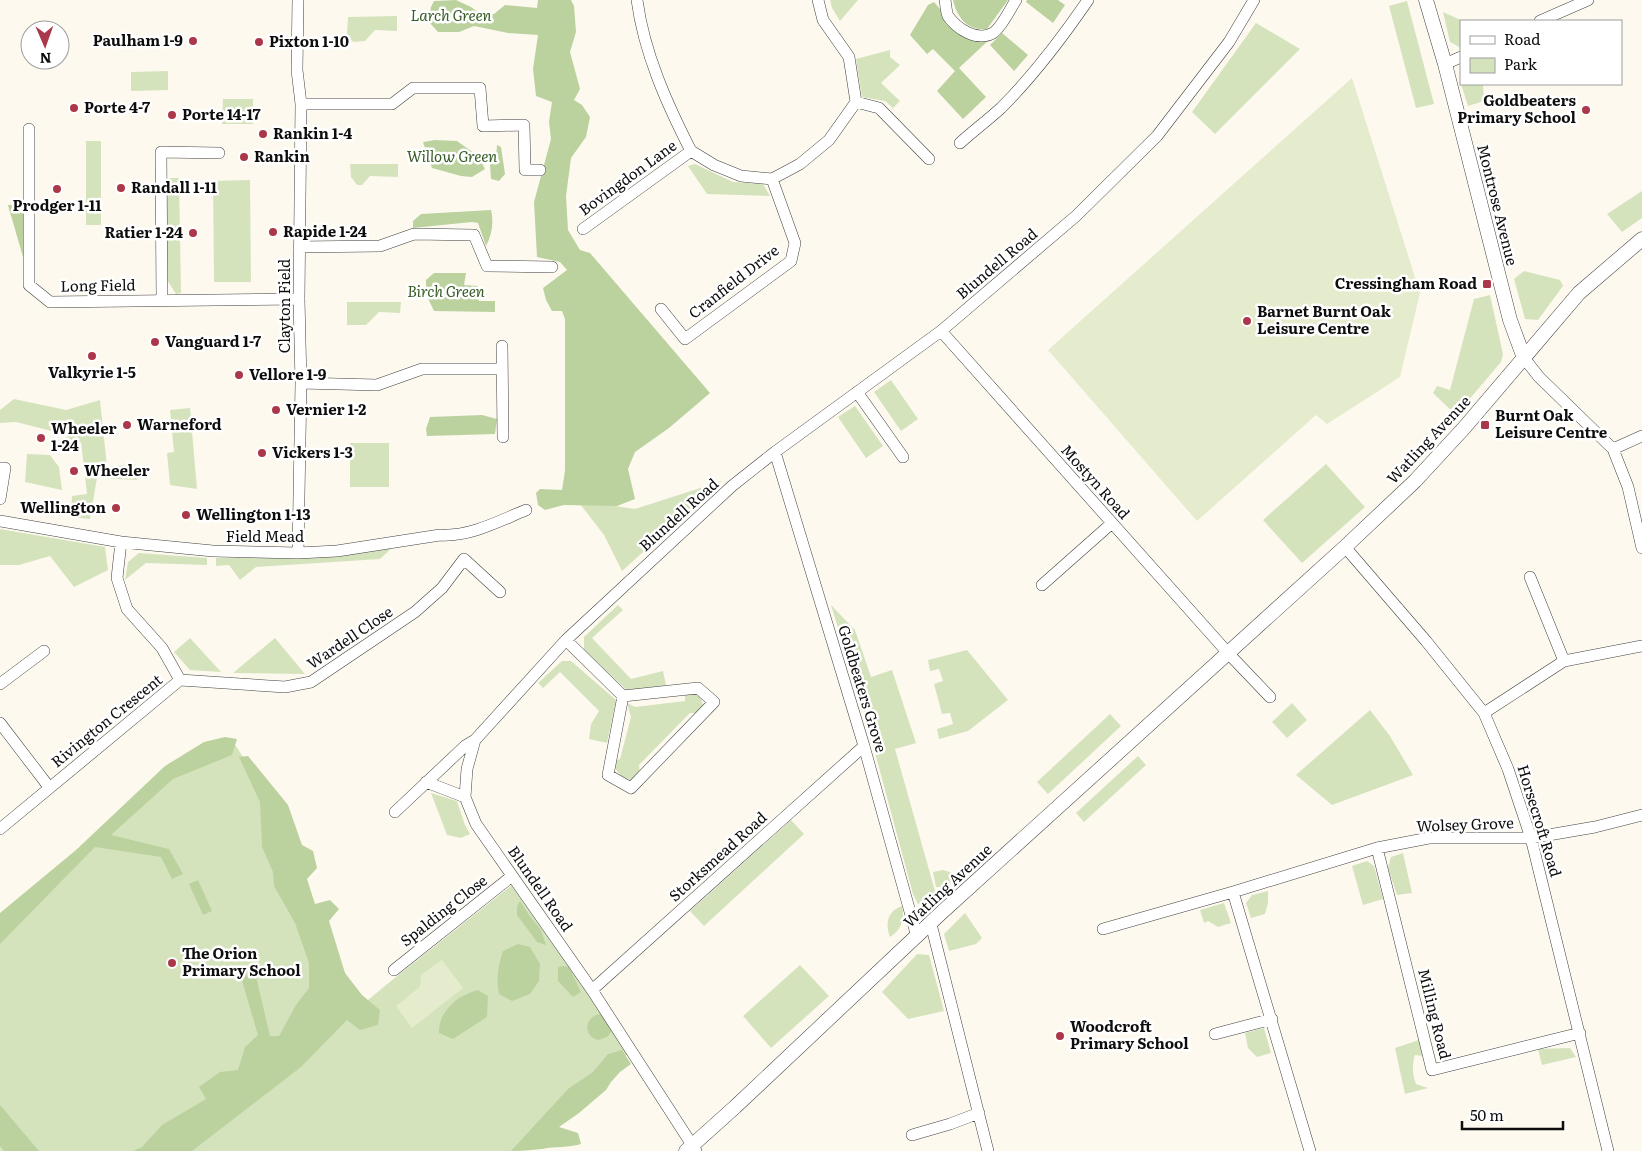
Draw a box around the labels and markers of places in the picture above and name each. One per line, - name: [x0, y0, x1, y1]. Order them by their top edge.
- place label: Paulham 1-9: [93, 28, 183, 51]
- place label: Pixton 1-10: [269, 29, 349, 52]
- marker: Paulham 1-9: [187, 35, 199, 47]
- marker: Pixton 1-10: [253, 36, 265, 48]
- place label: Goldbeaters Primary School: [1457, 88, 1577, 128]
- place label: Porte 4-7: [84, 95, 151, 118]
- marker: Porte 4-7: [68, 102, 80, 114]
- place label: Porte 14-17: [182, 102, 261, 125]
- marker: Goldbeaters Primary School: [1580, 104, 1592, 116]
- marker: Porte 14-17: [166, 109, 178, 121]
- place label: Rankin 1-4: [273, 121, 352, 144]
- marker: Rankin 1-4: [257, 128, 269, 140]
- place label: Rankin: [254, 144, 311, 167]
- marker: Rankin: [238, 151, 250, 163]
- place label: Randall 1-11: [131, 175, 217, 198]
- marker: Randall 1-11: [115, 182, 127, 194]
- marker: Prodger 1-11: [51, 183, 63, 195]
- place label: Prodger 1-11: [13, 193, 101, 216]
- place label: Rapide 1-24: [283, 219, 367, 242]
- place label: Ratier 1-24: [104, 220, 183, 243]
- marker: Rapide 1-24: [267, 226, 279, 238]
- marker: Ratier 1-24: [187, 227, 199, 239]
- place label: Cressingham Road: [1335, 271, 1477, 294]
- marker: Cressingham Road: [1481, 278, 1493, 290]
- place label: Barnet Burnt Oak Leisure Centre: [1257, 299, 1392, 339]
- marker: Barnet Burnt Oak Leisure Centre: [1241, 315, 1253, 327]
- place label: Vanguard 1-7: [165, 329, 262, 352]
- marker: Vanguard 1-7: [149, 336, 161, 348]
- marker: Valkyrie 1-5: [86, 350, 98, 362]
- place label: Valkyrie 1-5: [48, 360, 136, 383]
- place label: Vellore 1-9: [249, 362, 327, 385]
- marker: Vellore 1-9: [233, 369, 245, 381]
- place label: Vernier 1-2: [286, 397, 366, 420]
- place label: Burnt Oak Leisure Centre: [1495, 403, 1608, 443]
- marker: Vernier 1-2: [270, 404, 282, 416]
- place label: Warneford: [137, 412, 222, 435]
- place label: Wheeler 1-24: [51, 416, 117, 456]
- marker: Warneford: [121, 419, 133, 431]
- marker: Burnt Oak Leisure Centre: [1479, 419, 1491, 431]
- marker: Wheeler 1-24: [35, 432, 47, 444]
- place label: Vickers 1-3: [272, 440, 353, 463]
- marker: Vickers 1-3: [256, 447, 268, 459]
- place label: Wheeler: [84, 458, 150, 481]
- marker: Wheeler: [68, 465, 80, 477]
- place label: Wellington: [20, 495, 107, 518]
- marker: Wellington: [110, 502, 122, 514]
- place label: Wellington 1-13: [196, 502, 311, 525]
- marker: Wellington 1-13: [180, 509, 192, 521]
- place label: The Orion Primary School: [182, 941, 301, 981]
- marker: The Orion Primary School: [166, 957, 178, 969]
- place label: Woodcroft Primary School: [1070, 1014, 1189, 1054]
- marker: Woodcroft Primary School: [1054, 1030, 1066, 1042]

